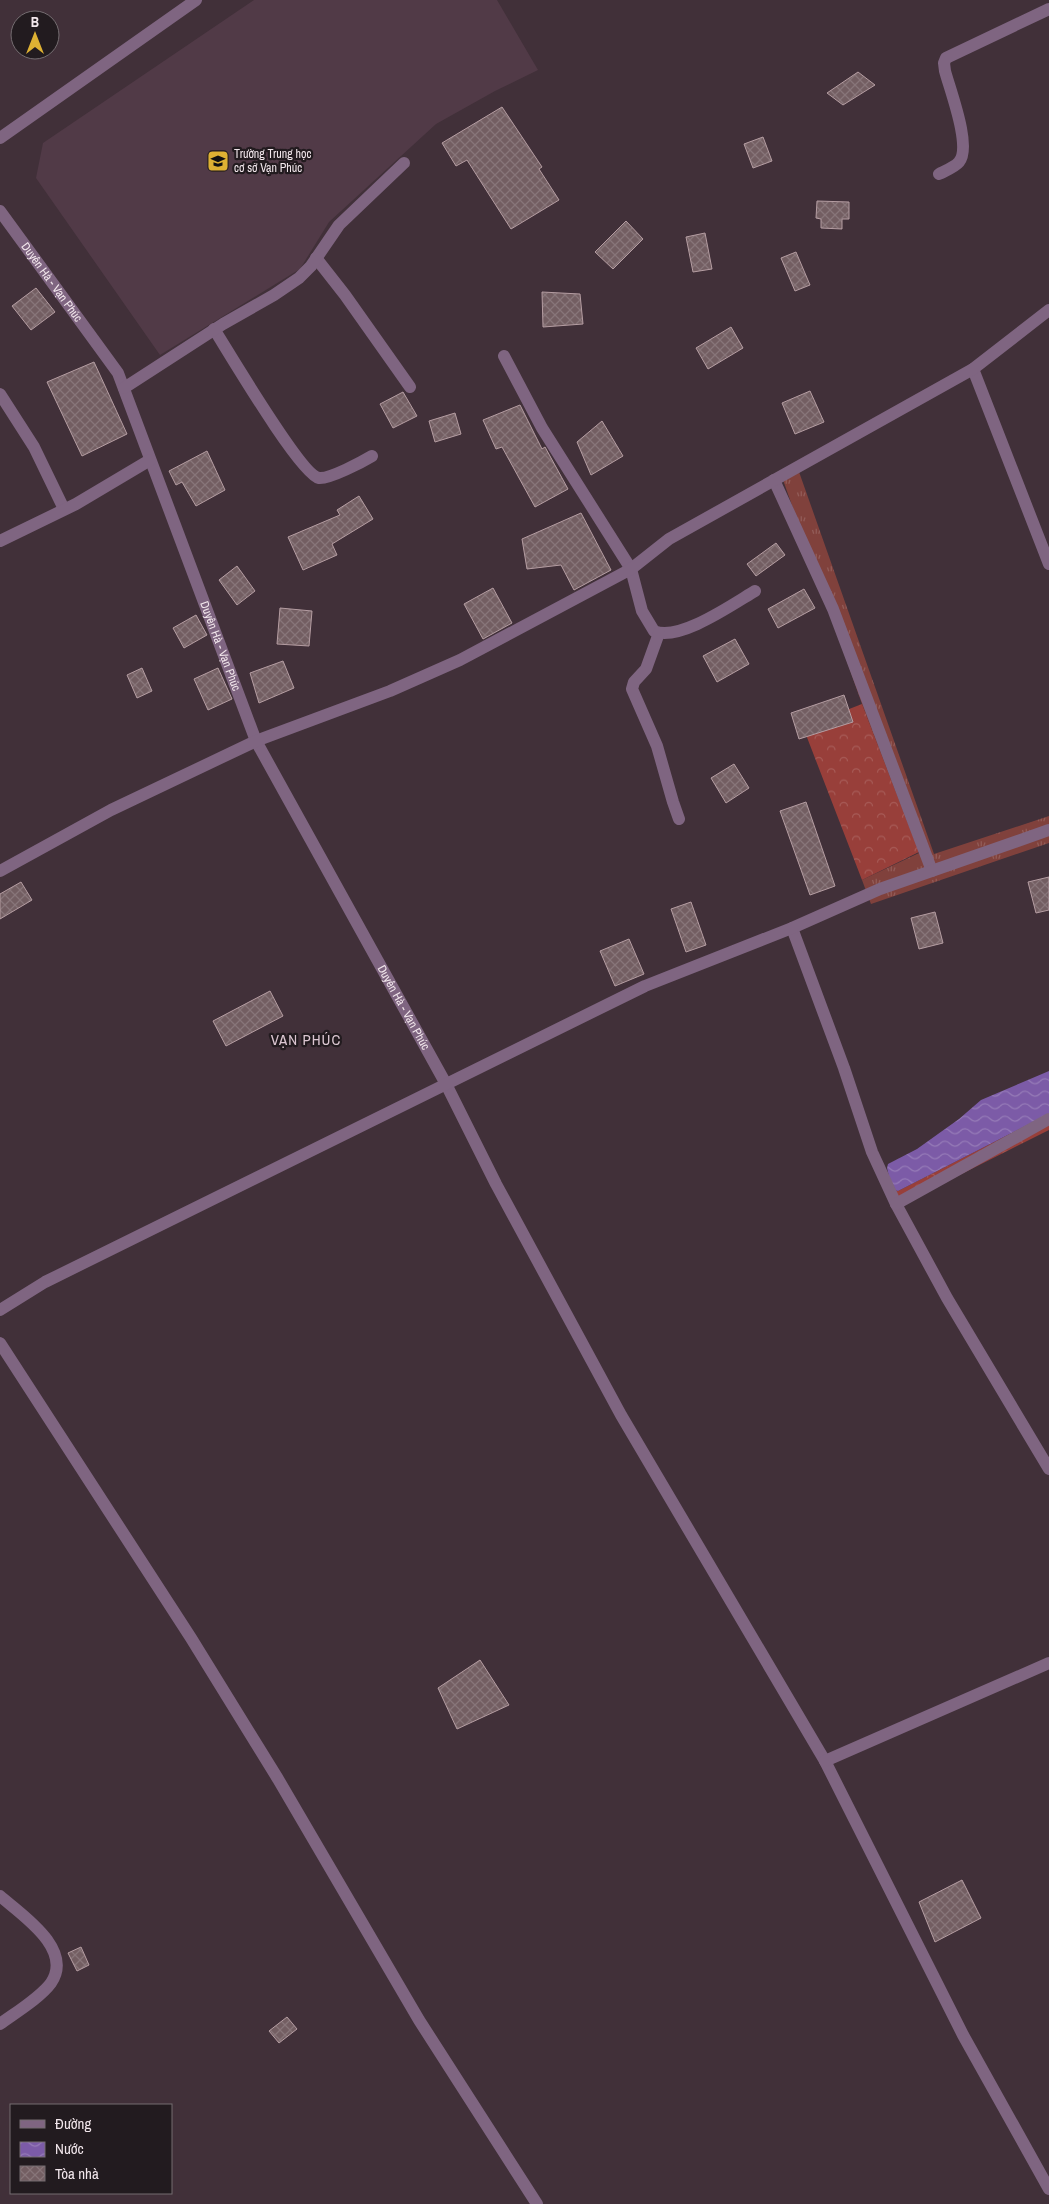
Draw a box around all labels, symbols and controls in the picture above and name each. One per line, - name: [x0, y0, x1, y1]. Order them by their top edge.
- north arrow: [10, 10, 60, 60]
- text: B: [31, 13, 39, 31]
- place label: Trường Trung học cơ sở Vạn Phúc: [234, 146, 311, 176]
- school or university icon: Trường Trung học cơ sở Vạn Phúc: [206, 149, 230, 173]
- street label: Duyên Hà - Vạn Phúc: [17, 239, 86, 325]
- street label: Duyên Hà - Vạn Phúc: [196, 599, 245, 693]
- street label: Duyên Hà - Vạn Phúc: [374, 962, 434, 1053]
- district label: VẠN PHÚC: [271, 1029, 341, 1050]
- legend: [10, 2104, 172, 2194]
- text: Đường: [55, 2113, 91, 2134]
- text: Nước: [55, 2138, 84, 2159]
- text: Tòa nhà: [55, 2163, 99, 2184]

